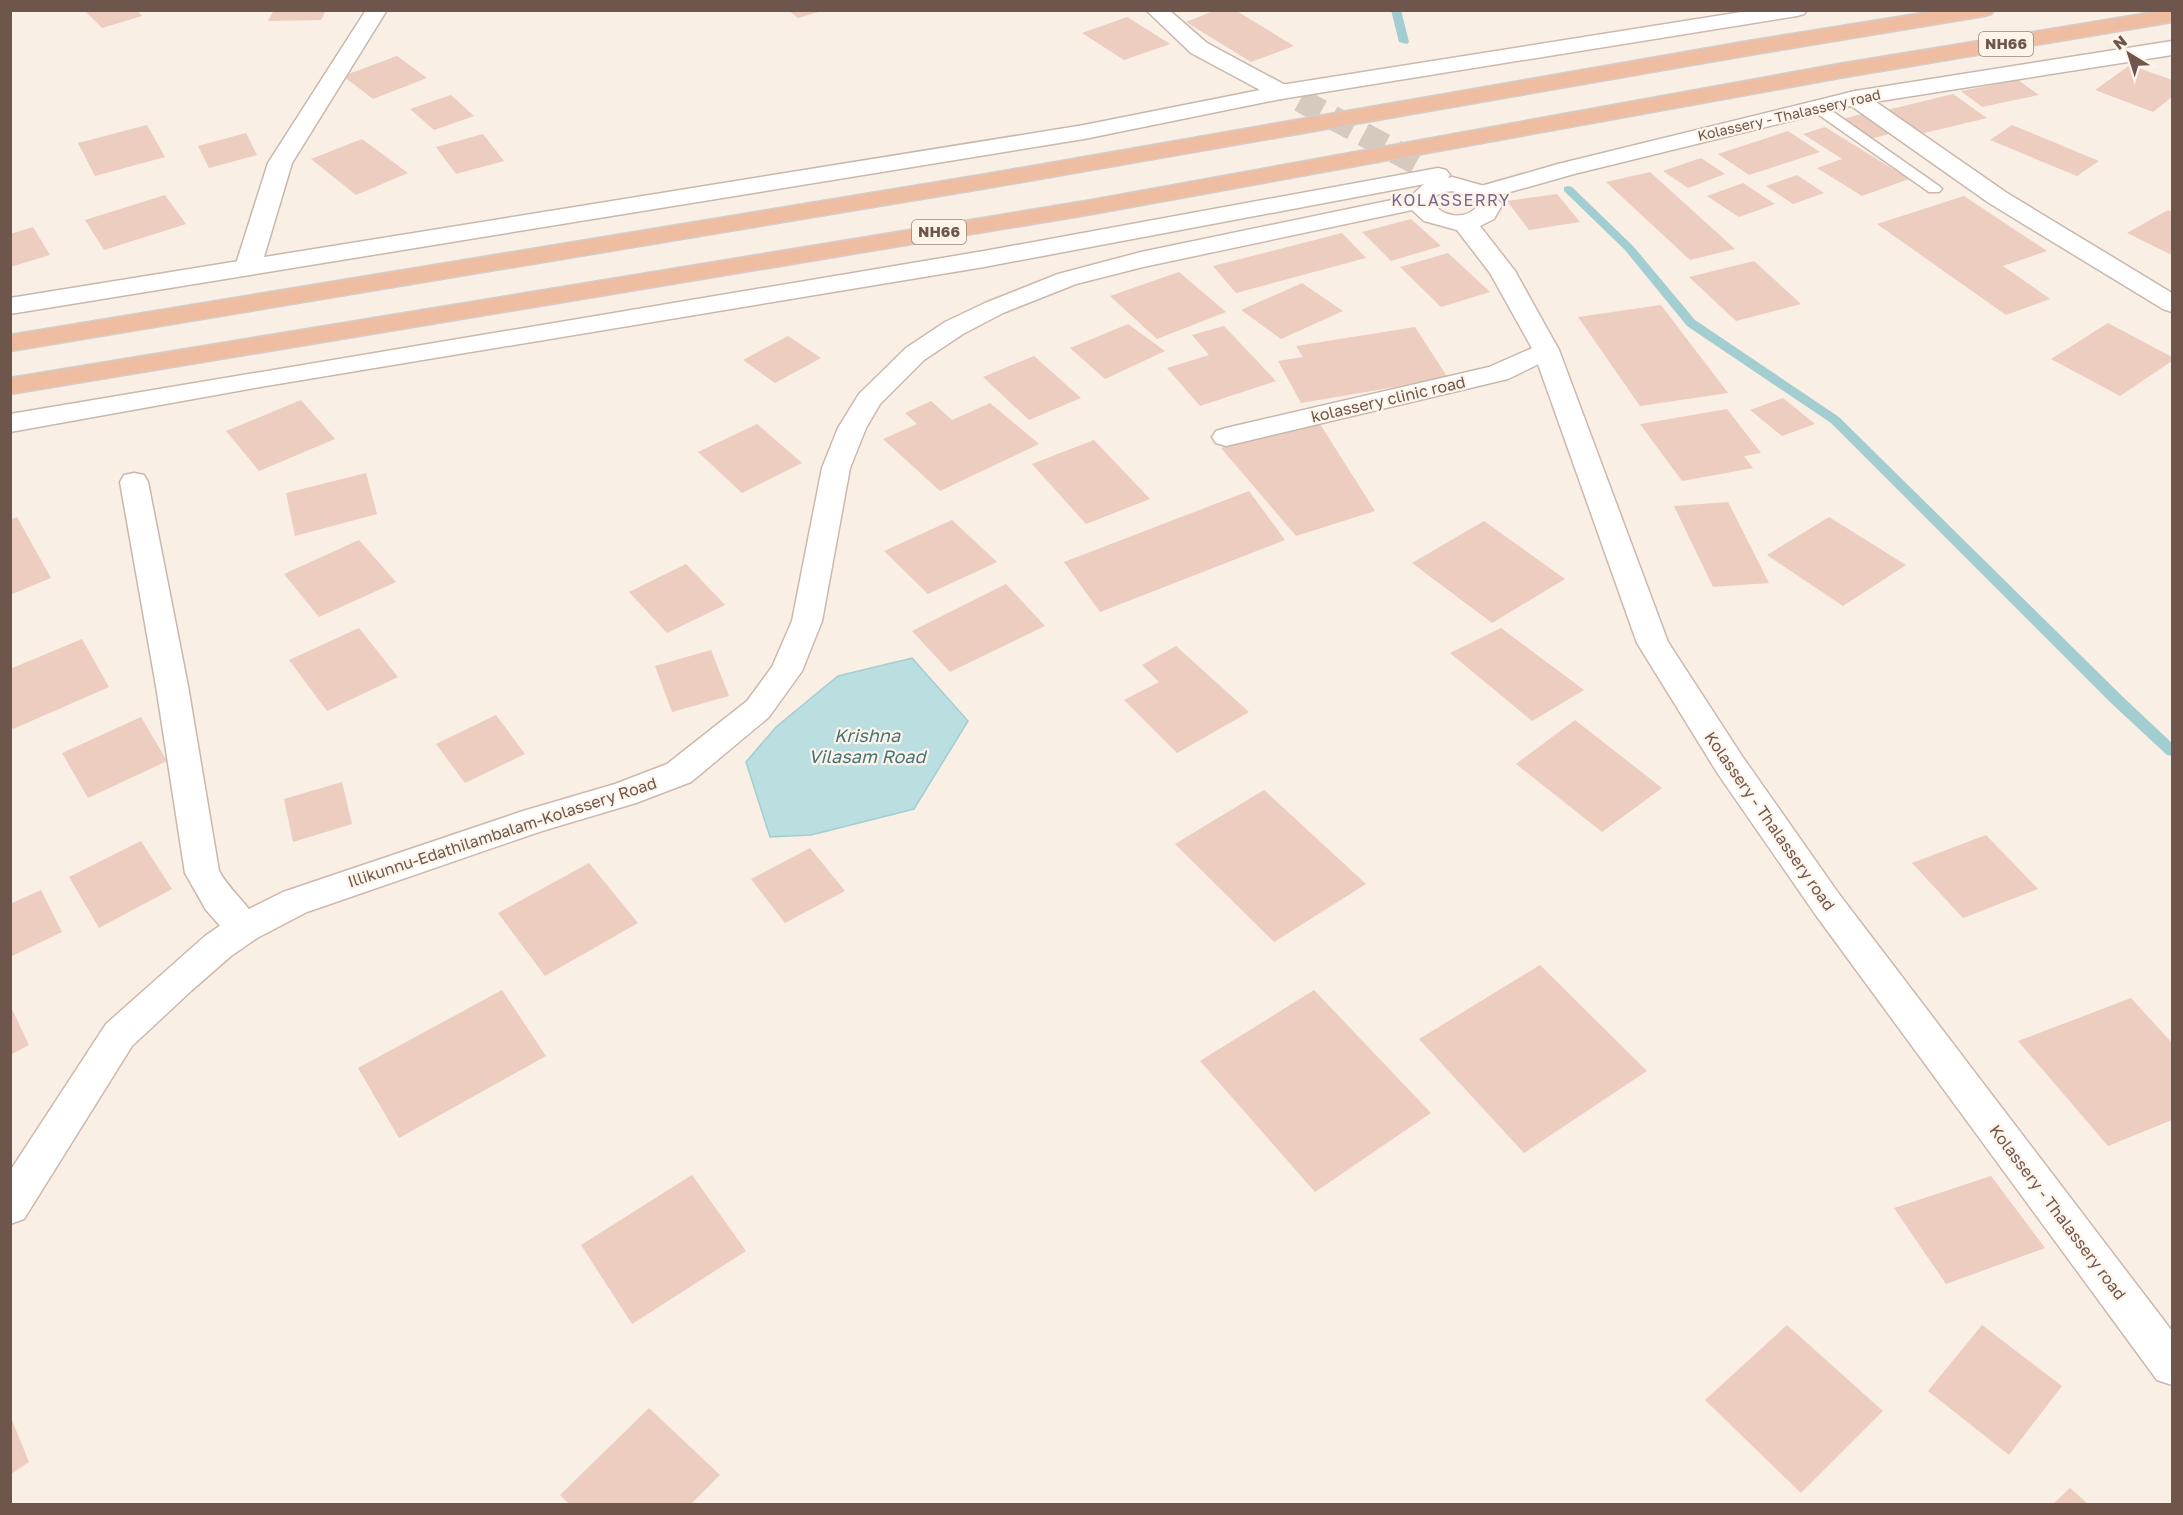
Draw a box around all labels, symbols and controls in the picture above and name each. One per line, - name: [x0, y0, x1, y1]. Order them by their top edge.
- north arrow: [2099, 24, 2159, 84]
- text: N: [2109, 31, 2131, 54]
- road number: NH66: [1979, 32, 2033, 56]
- street label: Kolassery - Thalassery road: [1696, 85, 1882, 144]
- district label: KOLASSERRY: [1391, 190, 1511, 210]
- road number: NH66: [912, 220, 966, 244]
- street label: kolassery clinic road: [1309, 371, 1467, 427]
- water label: Krishna Vilasam Road: [808, 724, 927, 767]
- street label: Kolassery - Thalassery road: [1700, 728, 1840, 914]
- street label: Illikunnu-Edathilambalam-Kolassery Road: [345, 772, 659, 892]
- street label: Kolassery - Thalassery road: [1986, 1121, 2130, 1303]

